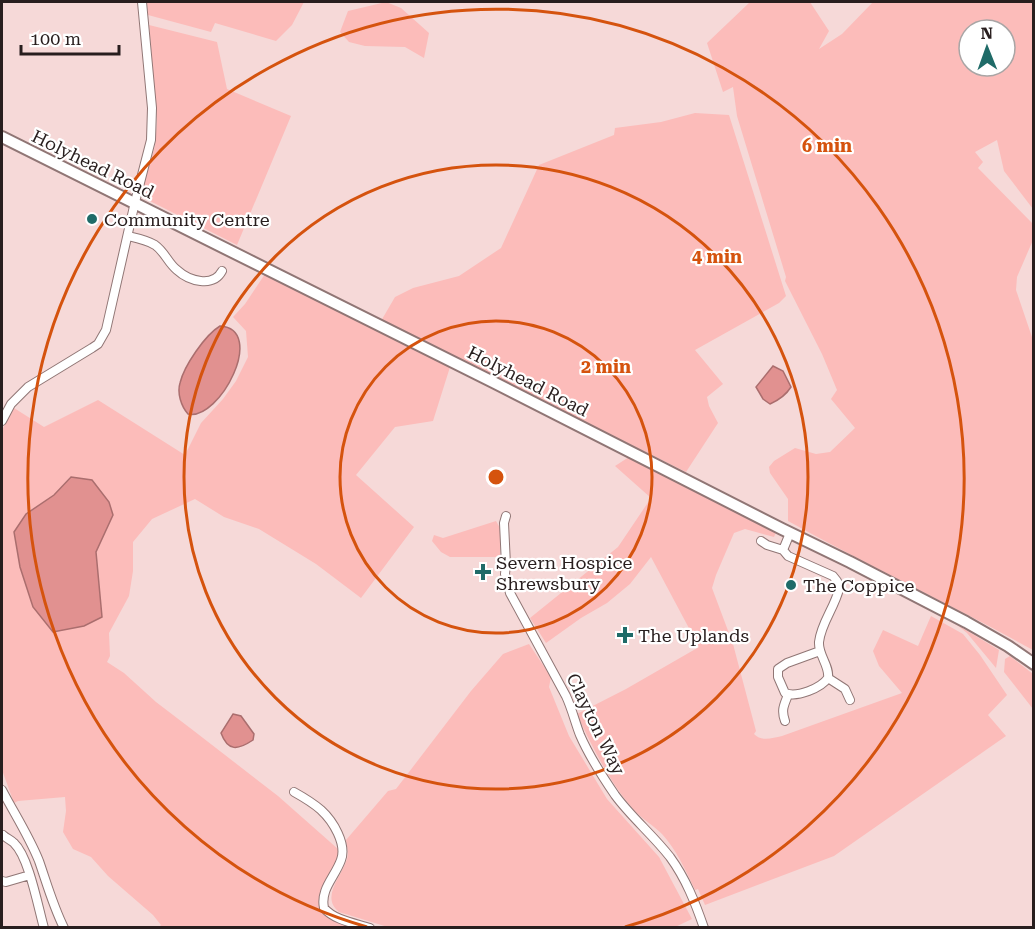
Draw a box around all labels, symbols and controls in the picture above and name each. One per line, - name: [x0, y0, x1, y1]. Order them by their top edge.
- scale bar: [21, 18, 118, 56]
- north arrow: [957, 18, 1017, 78]
- text: N: [980, 24, 993, 43]
- text: 100 m: [30, 28, 81, 49]
- street label: Holyhead Road: [28, 125, 158, 203]
- text: 6 min: [802, 135, 852, 156]
- place label: Community Centre: [104, 209, 270, 230]
- marker: Community Centre: [85, 212, 99, 226]
- text: 4 min: [692, 246, 742, 267]
- street label: Holyhead Road: [464, 341, 593, 421]
- text: 2 min: [581, 356, 631, 377]
- centre of rings: [486, 467, 506, 487]
- place label: Severn Hospice Shrewsbury: [496, 552, 633, 594]
- marker: Severn Hospice Shrewsbury: [474, 563, 492, 581]
- place label: The Coppice: [803, 575, 915, 596]
- marker: The Coppice: [784, 578, 798, 592]
- place label: The Uplands: [638, 625, 749, 646]
- marker: The Uplands: [616, 626, 634, 644]
- street label: Clayton Way: [562, 670, 630, 778]

